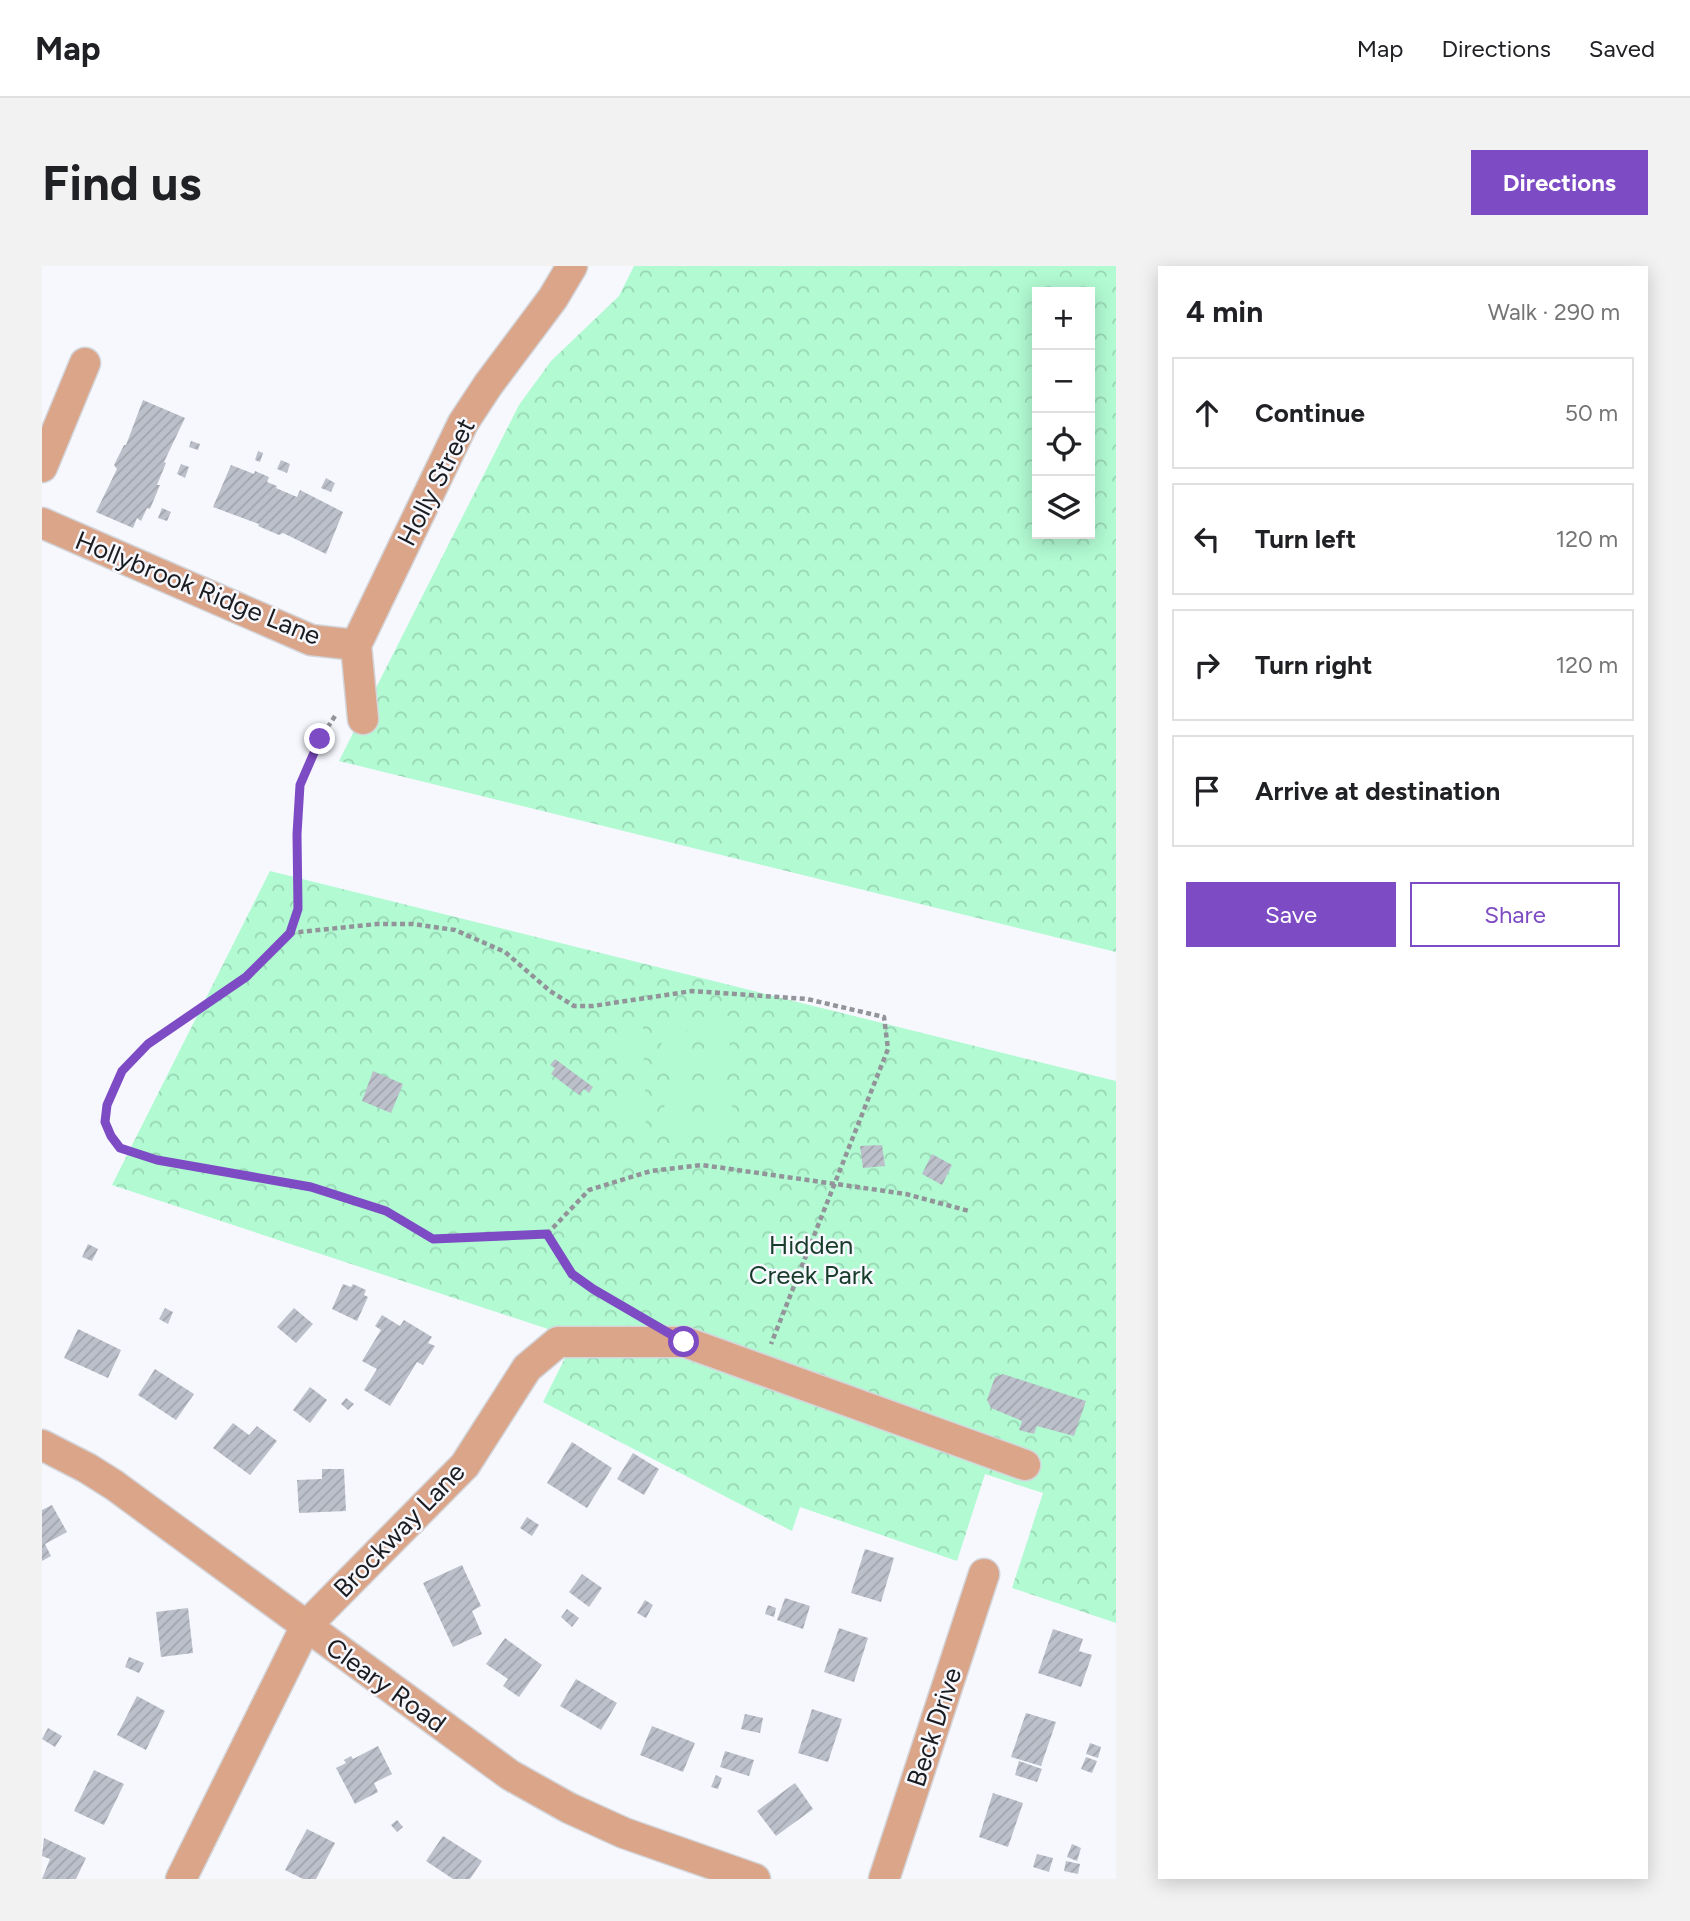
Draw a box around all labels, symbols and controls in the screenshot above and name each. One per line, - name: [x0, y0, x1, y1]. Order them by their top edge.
- text: Map: [35, 29, 101, 68]
- text: Map: [1357, 34, 1403, 63]
- text: Directions: [1441, 34, 1551, 63]
- text: Saved: [1589, 34, 1655, 63]
- button: Directions: [1471, 150, 1648, 215]
- text: Find us: [42, 153, 201, 212]
- map controls: [1032, 287, 1095, 539]
- button: +: [1032, 287, 1095, 350]
- text: 4 min: [1186, 293, 1263, 330]
- text: Walk · 290 m: [1488, 298, 1620, 326]
- button: −: [1032, 350, 1095, 413]
- icon: ahead: [1188, 394, 1226, 432]
- text: Continue: [1255, 397, 1365, 429]
- text: 50 m: [1565, 399, 1618, 427]
- street label: Holly Street: [390, 413, 482, 551]
- button: locate: [1032, 413, 1095, 476]
- button: layers: [1032, 476, 1095, 539]
- icon: left: [1188, 520, 1226, 558]
- text: Turn left: [1255, 523, 1356, 555]
- street label: Hollybrook Ridge Lane: [71, 524, 325, 652]
- text: 120 m: [1556, 525, 1618, 553]
- icon: right: [1188, 646, 1226, 684]
- text: Turn right: [1255, 649, 1372, 681]
- text: 120 m: [1556, 651, 1618, 679]
- route end: [304, 723, 335, 754]
- icon: arrive: [1188, 772, 1226, 810]
- text: Arrive at destination: [1255, 775, 1500, 807]
- button: Save: [1186, 882, 1396, 947]
- button: Share: [1410, 882, 1620, 947]
- park label: Hidden Creek Park: [749, 1229, 874, 1291]
- route start: [668, 1326, 699, 1357]
- street label: Brockway Lane: [327, 1456, 471, 1604]
- street label: Cleary Road: [320, 1631, 452, 1739]
- street label: Beck Drive: [900, 1663, 968, 1791]

